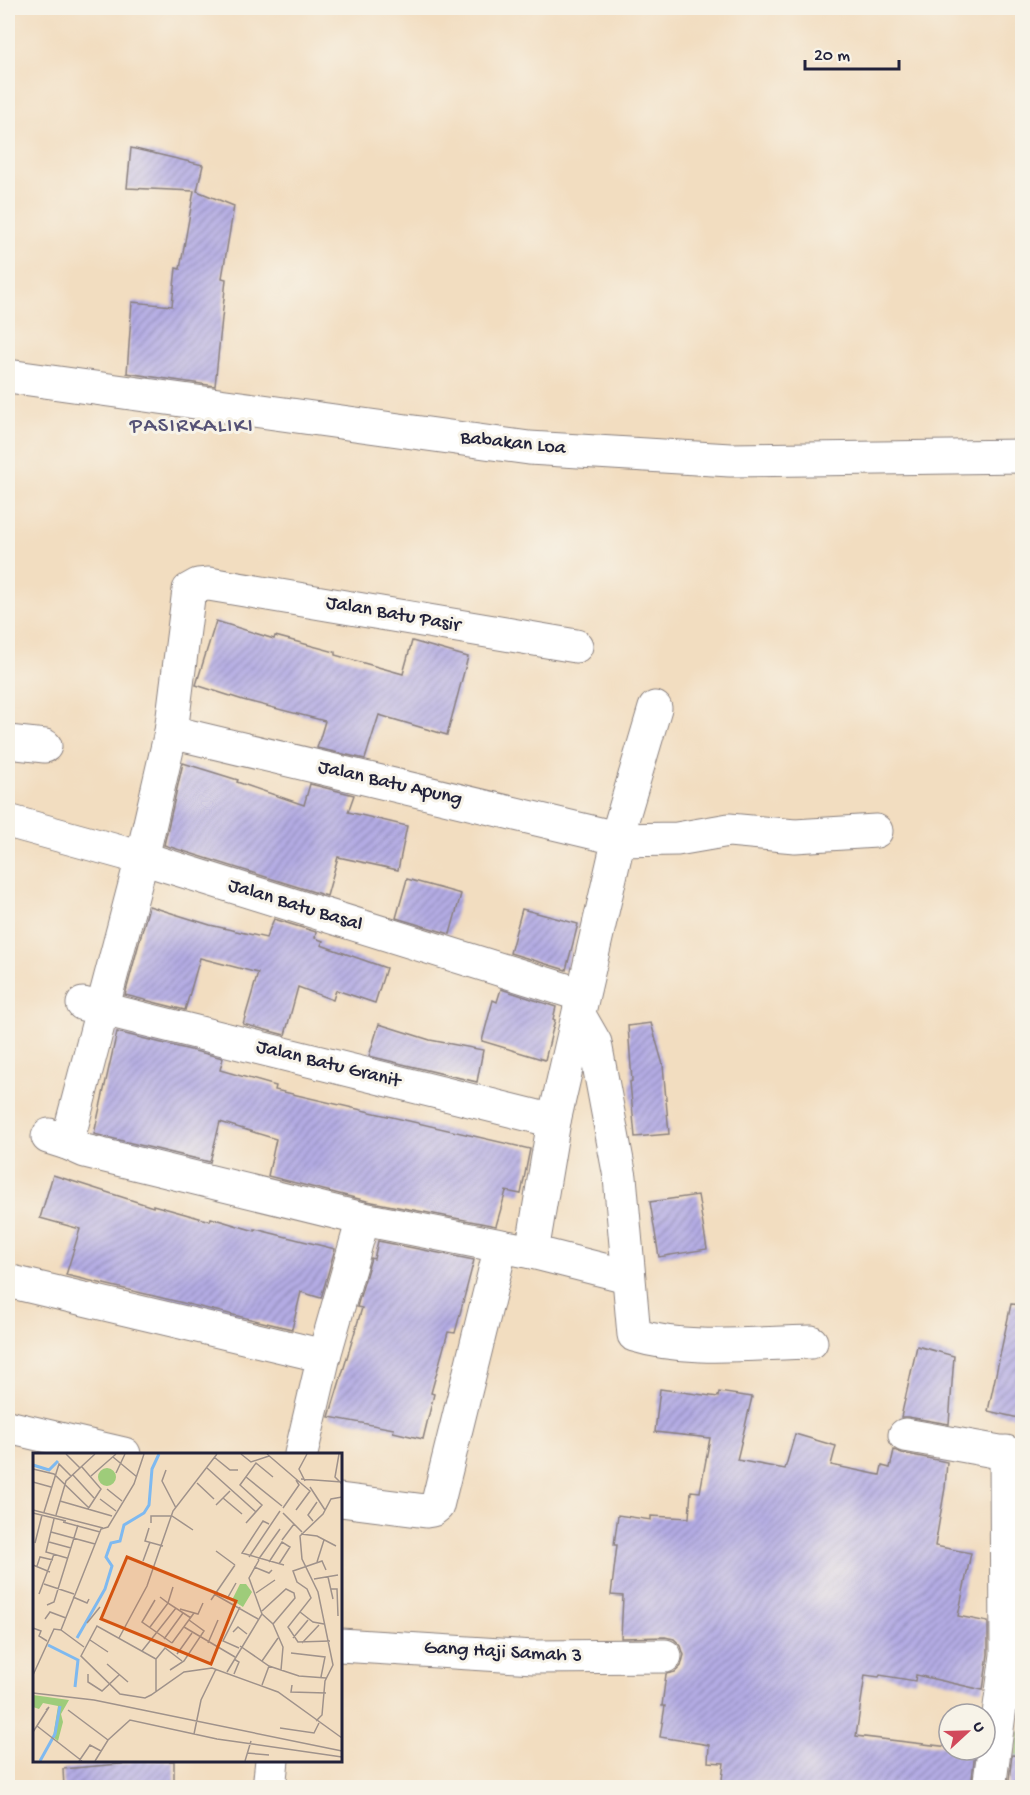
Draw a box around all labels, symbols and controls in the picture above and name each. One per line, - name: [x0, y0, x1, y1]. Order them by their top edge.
- scale bar: [805, 33, 900, 71]
- text: 20 m: [814, 46, 850, 67]
- district label: PASIRKALIKI: [129, 414, 254, 440]
- street label: Babakan Loa: [458, 427, 568, 461]
- street label: Jalan Batu Pasir: [324, 592, 464, 638]
- street label: Jalan Batu Apung: [316, 756, 464, 812]
- street label: Jalan Batu Basal: [225, 875, 365, 937]
- street label: Jalan Batu Granit: [253, 1036, 404, 1094]
- inset map: [33, 1453, 342, 1762]
- street label: Gang Haji Samah 3: [423, 1637, 583, 1669]
- north arrow: [937, 1702, 997, 1762]
- text: U: [967, 1720, 988, 1736]

